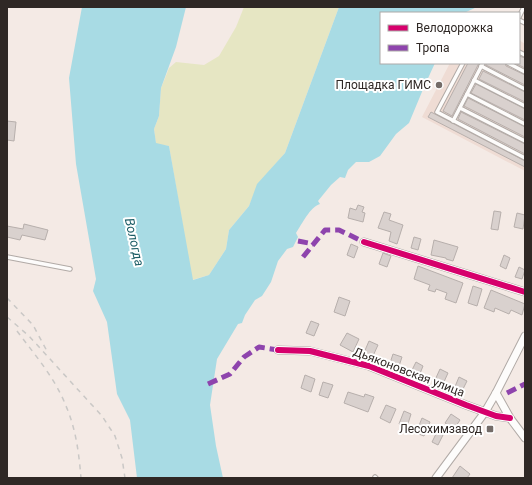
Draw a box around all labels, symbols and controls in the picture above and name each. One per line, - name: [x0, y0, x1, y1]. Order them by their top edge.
- legend: [380, 12, 520, 64]
- text: Велодорожка: [416, 21, 493, 35]
- text: Тропа: [416, 41, 450, 55]
- place label: Площадка ГИМС: [335, 78, 431, 92]
- marker: Площадка ГИМС: [434, 80, 444, 90]
- water label: Вологда: [122, 217, 147, 268]
- street label: Дьяконовская улица: [352, 344, 466, 400]
- place label: Лесохимзавод: [399, 422, 482, 436]
- marker: Лесохимзавод: [485, 424, 495, 434]

